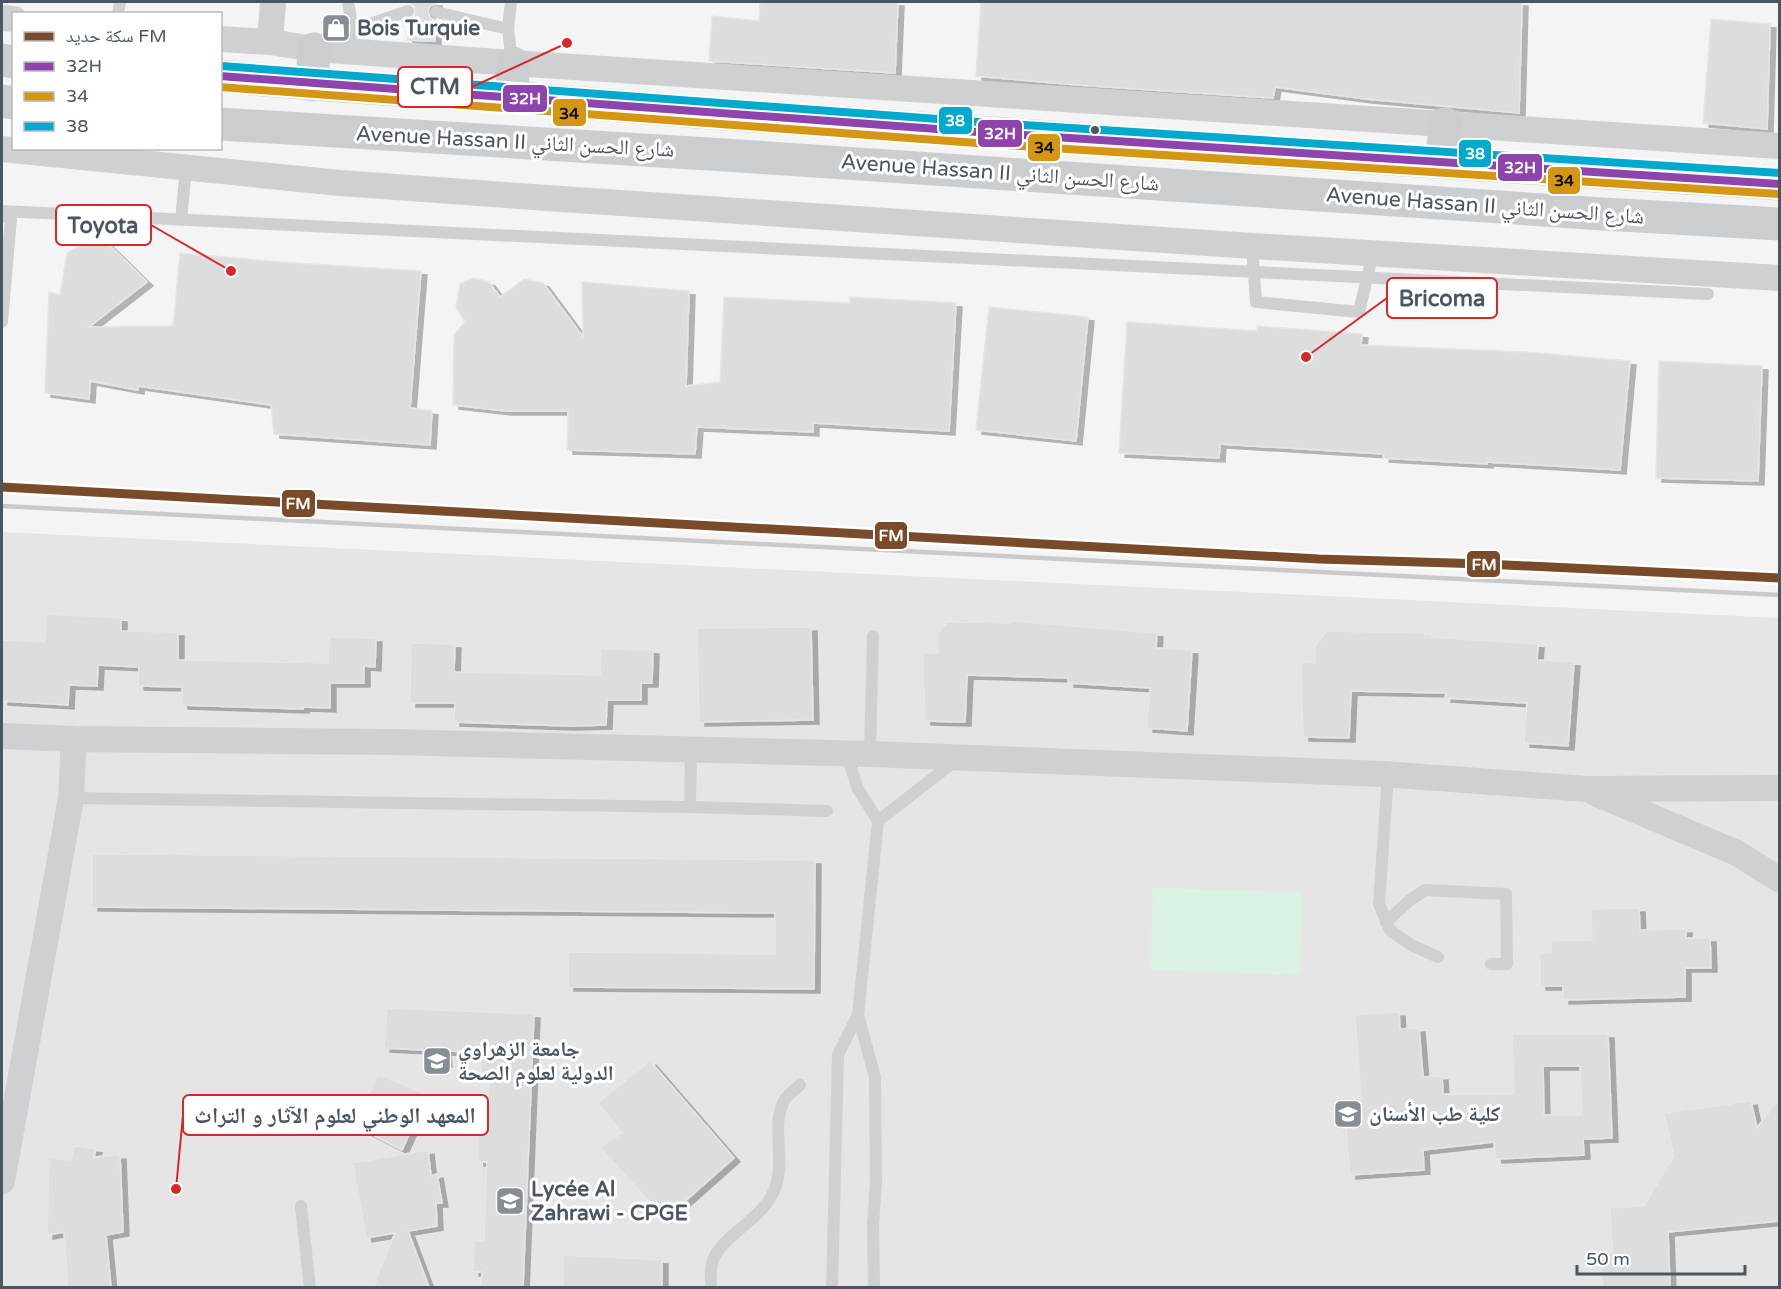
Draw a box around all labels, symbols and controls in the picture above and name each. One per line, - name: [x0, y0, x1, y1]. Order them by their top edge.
- legend: [12, 12, 222, 150]
- shop icon: Bois Turquie: [320, 12, 352, 44]
- place label: Bois Turquie: [357, 16, 480, 41]
- text: سكة حديد FM: [66, 25, 167, 47]
- text: 32H: [66, 55, 102, 77]
- callout: CTM: [398, 67, 472, 107]
- text: CTM: [410, 74, 460, 100]
- line badge: 32H: [502, 84, 548, 113]
- text: 34: [66, 85, 89, 107]
- text: 32H: [509, 89, 541, 109]
- line badge: 34: [552, 98, 587, 127]
- text: 34: [559, 104, 579, 124]
- line badge: 38: [938, 106, 973, 135]
- text: 38: [945, 111, 965, 131]
- text: 38: [66, 115, 89, 137]
- line badge: 32H: [977, 119, 1023, 148]
- street label: Avenue Hassan II شارع الحسن الثاني: [355, 121, 675, 166]
- text: 32H: [984, 124, 1016, 144]
- unlabelled marker: [1089, 124, 1101, 136]
- line badge: 34: [1027, 133, 1061, 162]
- text: 34: [1034, 138, 1054, 158]
- line badge: 38: [1458, 139, 1492, 168]
- text: 38: [1465, 144, 1485, 164]
- street label: Avenue Hassan II شارع الحسن الثاني: [840, 149, 1160, 200]
- line badge: 32H: [1497, 153, 1543, 182]
- text: 32H: [1504, 158, 1536, 178]
- line badge: 34: [1547, 166, 1581, 195]
- text: 34: [1554, 171, 1574, 191]
- street label: Avenue Hassan II شارع الحسن الثاني: [1325, 182, 1645, 233]
- callout: Toyota: [56, 205, 151, 245]
- text: Toyota: [67, 213, 138, 239]
- callout: Bricoma: [1387, 278, 1497, 318]
- text: Bricoma: [1399, 286, 1485, 312]
- line badge: FM: [281, 489, 316, 518]
- text: FM: [285, 494, 311, 514]
- line badge: FM: [874, 521, 908, 550]
- text: FM: [878, 526, 904, 546]
- line badge: FM: [1466, 550, 1501, 578]
- text: FM: [1471, 555, 1497, 575]
- place label: جامعة الزهراوي الدولية لعلوم الصحة: [458, 1037, 614, 1087]
- school or university icon: جامعة الزهراوي الدولية لعلوم الصحة: [421, 1045, 453, 1077]
- callout: المعهد الوطني لعلوم الآثار و التراث: [183, 1095, 488, 1135]
- school or university icon: كلية طب الأسنان: [1332, 1098, 1364, 1130]
- place label: كلية طب الأسنان: [1369, 1101, 1500, 1127]
- text: المعهد الوطني لعلوم الآثار و التراث: [194, 1103, 476, 1132]
- place label: Lycée Al Zahrawi - CPGE: [531, 1177, 688, 1226]
- school or university icon: Lycée Al Zahrawi - CPGE: [494, 1185, 526, 1217]
- scale bar: [1577, 1238, 1745, 1276]
- text: 50 m: [1586, 1248, 1630, 1270]

